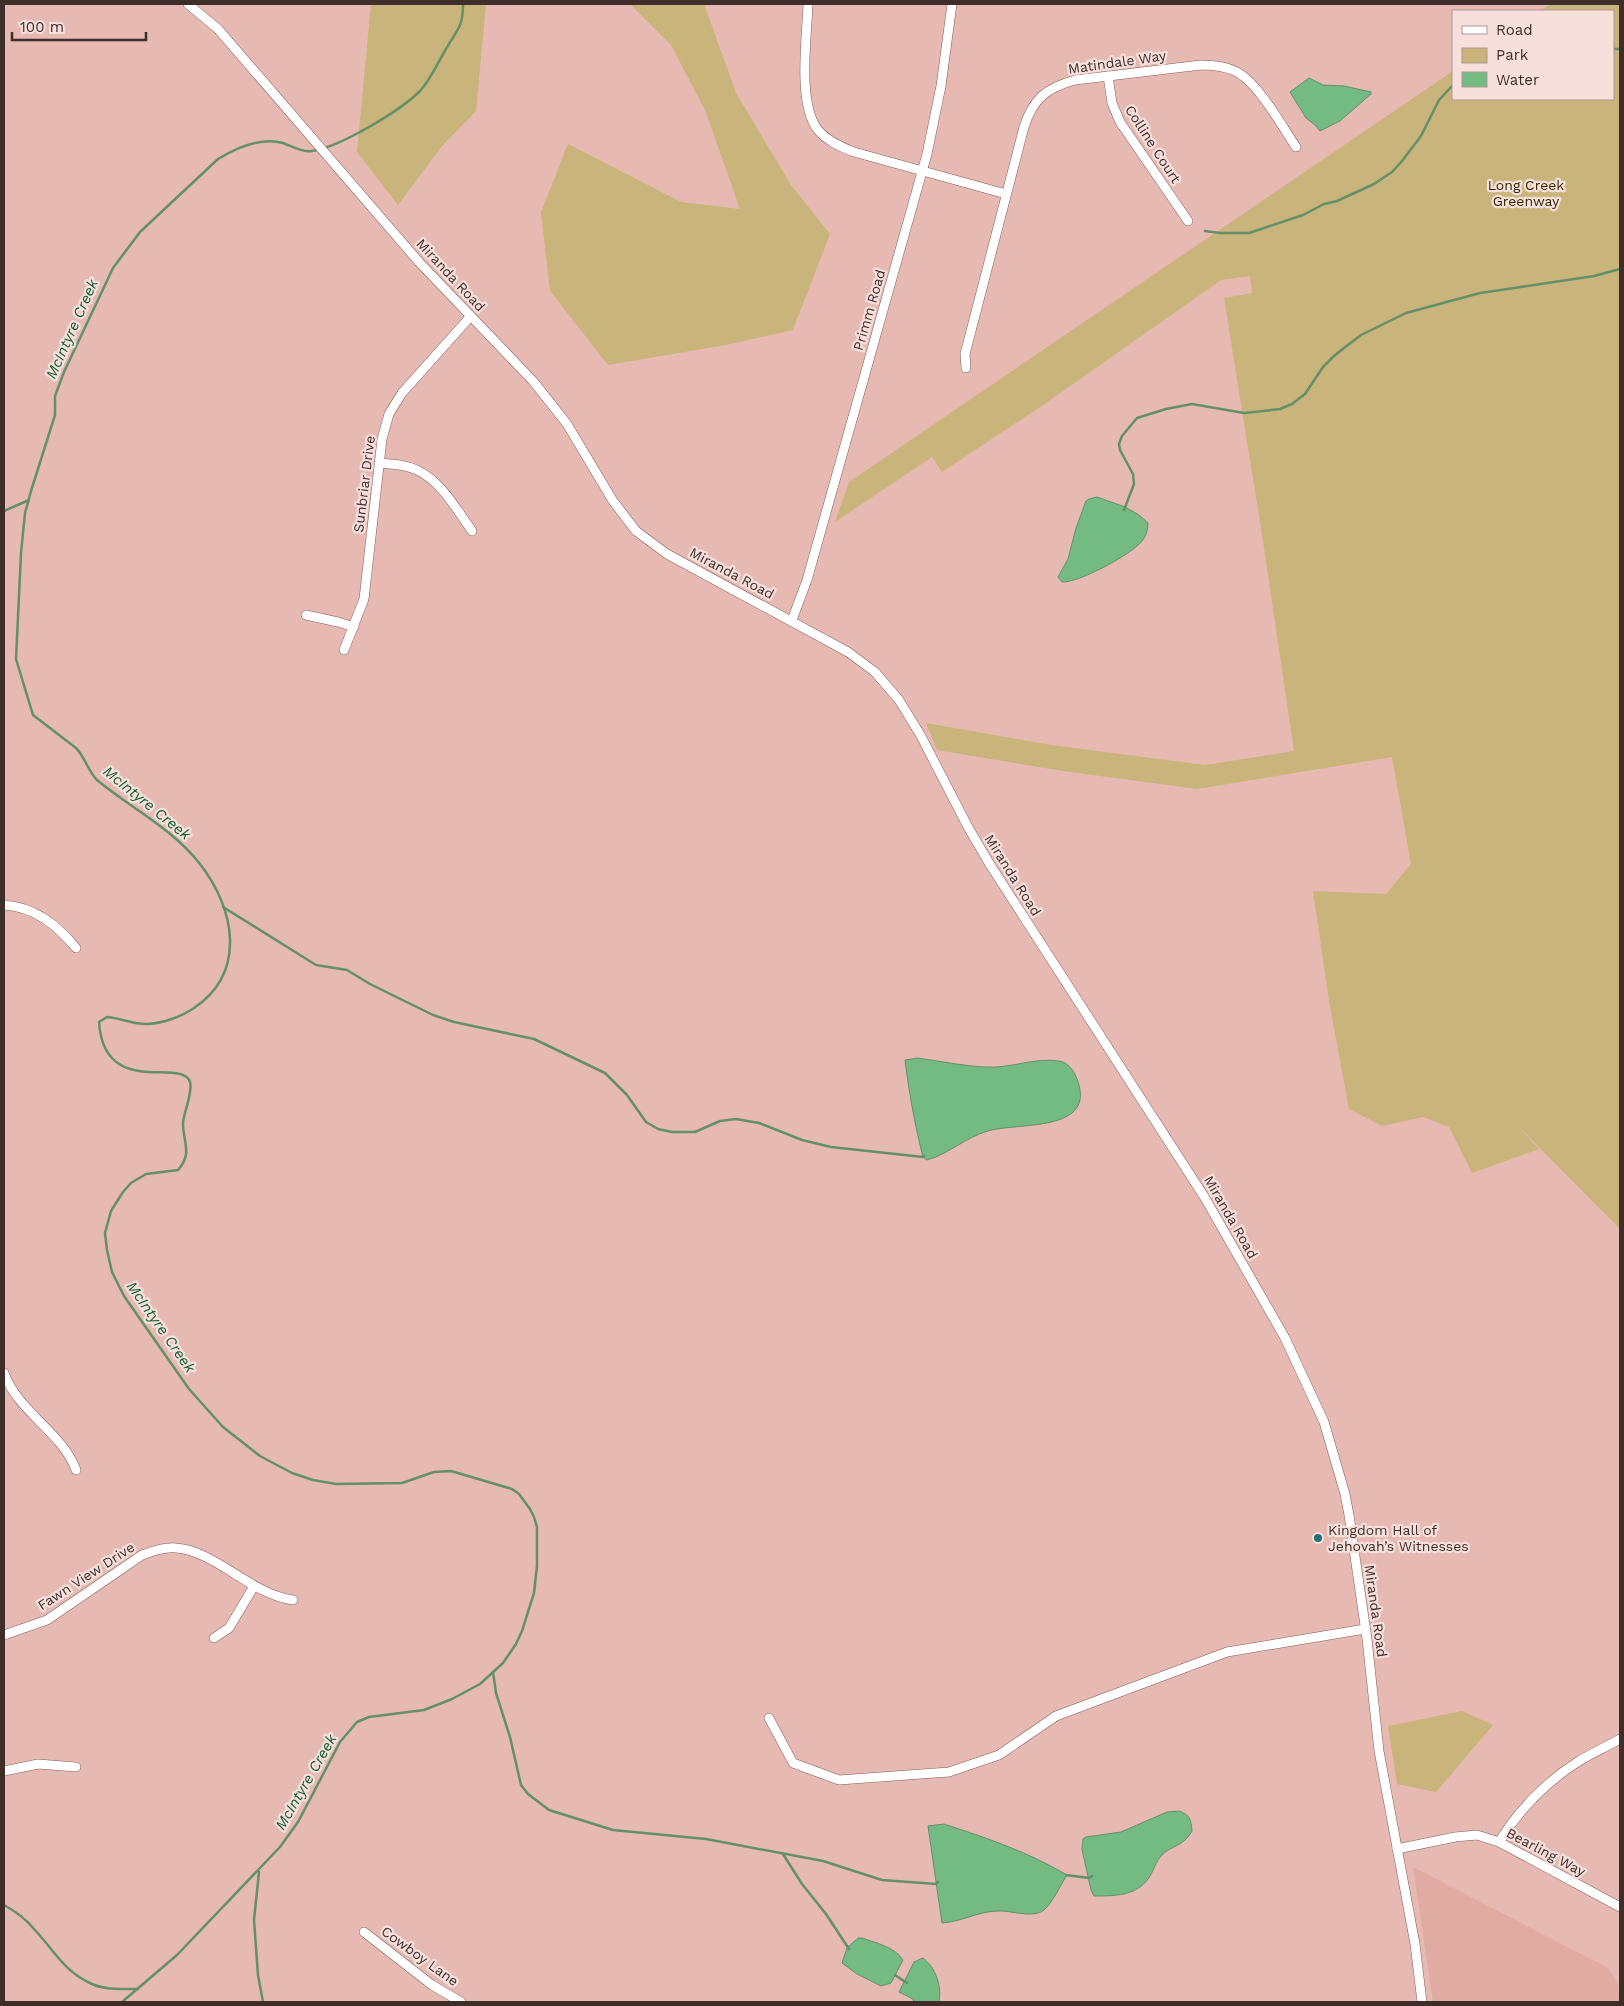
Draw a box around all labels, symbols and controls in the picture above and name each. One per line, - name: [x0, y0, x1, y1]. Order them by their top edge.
- scale bar: [12, 10, 146, 42]
- legend: [1452, 10, 1614, 100]
- text: 100 m: [20, 18, 64, 36]
- text: Road: [1496, 21, 1533, 39]
- text: Park: [1496, 46, 1529, 64]
- street label: Matindale Way: [1067, 47, 1168, 77]
- text: Water: [1496, 71, 1539, 89]
- street label: Colline Court: [1122, 102, 1184, 186]
- park label: Long Creek Greenway: [1488, 177, 1564, 209]
- street label: Miranda Road: [413, 235, 489, 315]
- street label: Primm Road: [850, 268, 888, 352]
- water label: McIntyre Creek: [42, 276, 102, 382]
- street label: Sunbriar Drive: [350, 435, 378, 533]
- street label: Miranda Road: [687, 544, 777, 602]
- water label: McIntyre Creek: [100, 762, 195, 844]
- street label: Miranda Road: [982, 831, 1044, 919]
- street label: Miranda Road: [1201, 1173, 1261, 1261]
- water label: McIntyre Creek: [123, 1278, 200, 1377]
- place label: Kingdom Hall of Jehovah’s Witnesses: [1328, 1522, 1469, 1554]
- marker: Kingdom Hall of Jehovah’s Witnesses: [1312, 1532, 1324, 1544]
- street label: Fawn View Drive: [35, 1539, 137, 1613]
- street label: Miranda Road: [1362, 1564, 1390, 1658]
- water label: McIntyre Creek: [271, 1730, 341, 1833]
- street label: Bearling Way: [1504, 1824, 1589, 1880]
- street label: Cowboy Lane: [378, 1923, 462, 1989]

